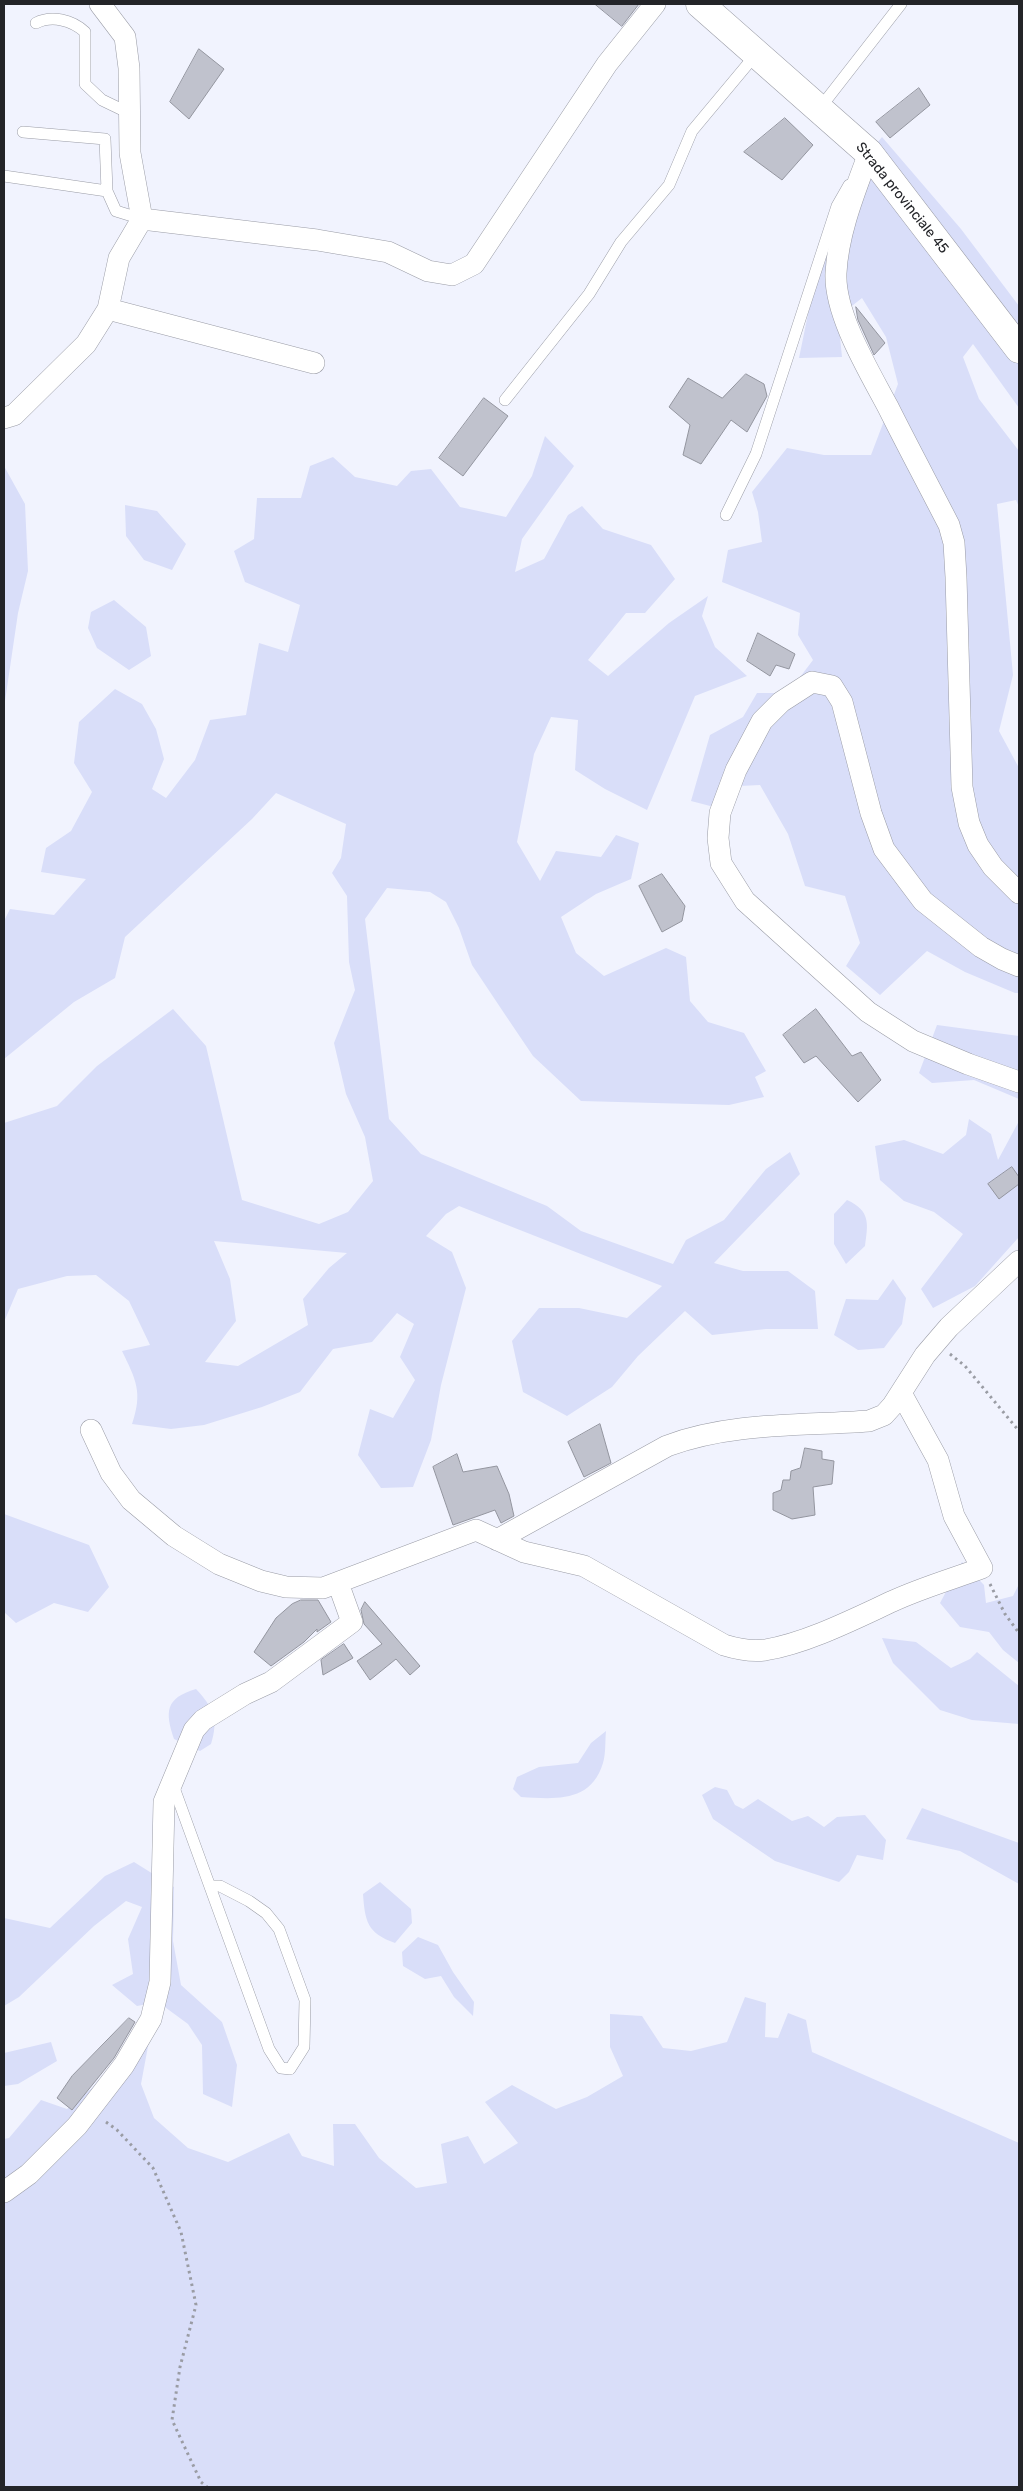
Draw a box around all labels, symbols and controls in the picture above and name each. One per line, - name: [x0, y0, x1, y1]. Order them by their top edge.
- street label: Strada provinciale 45: [852, 139, 952, 257]

